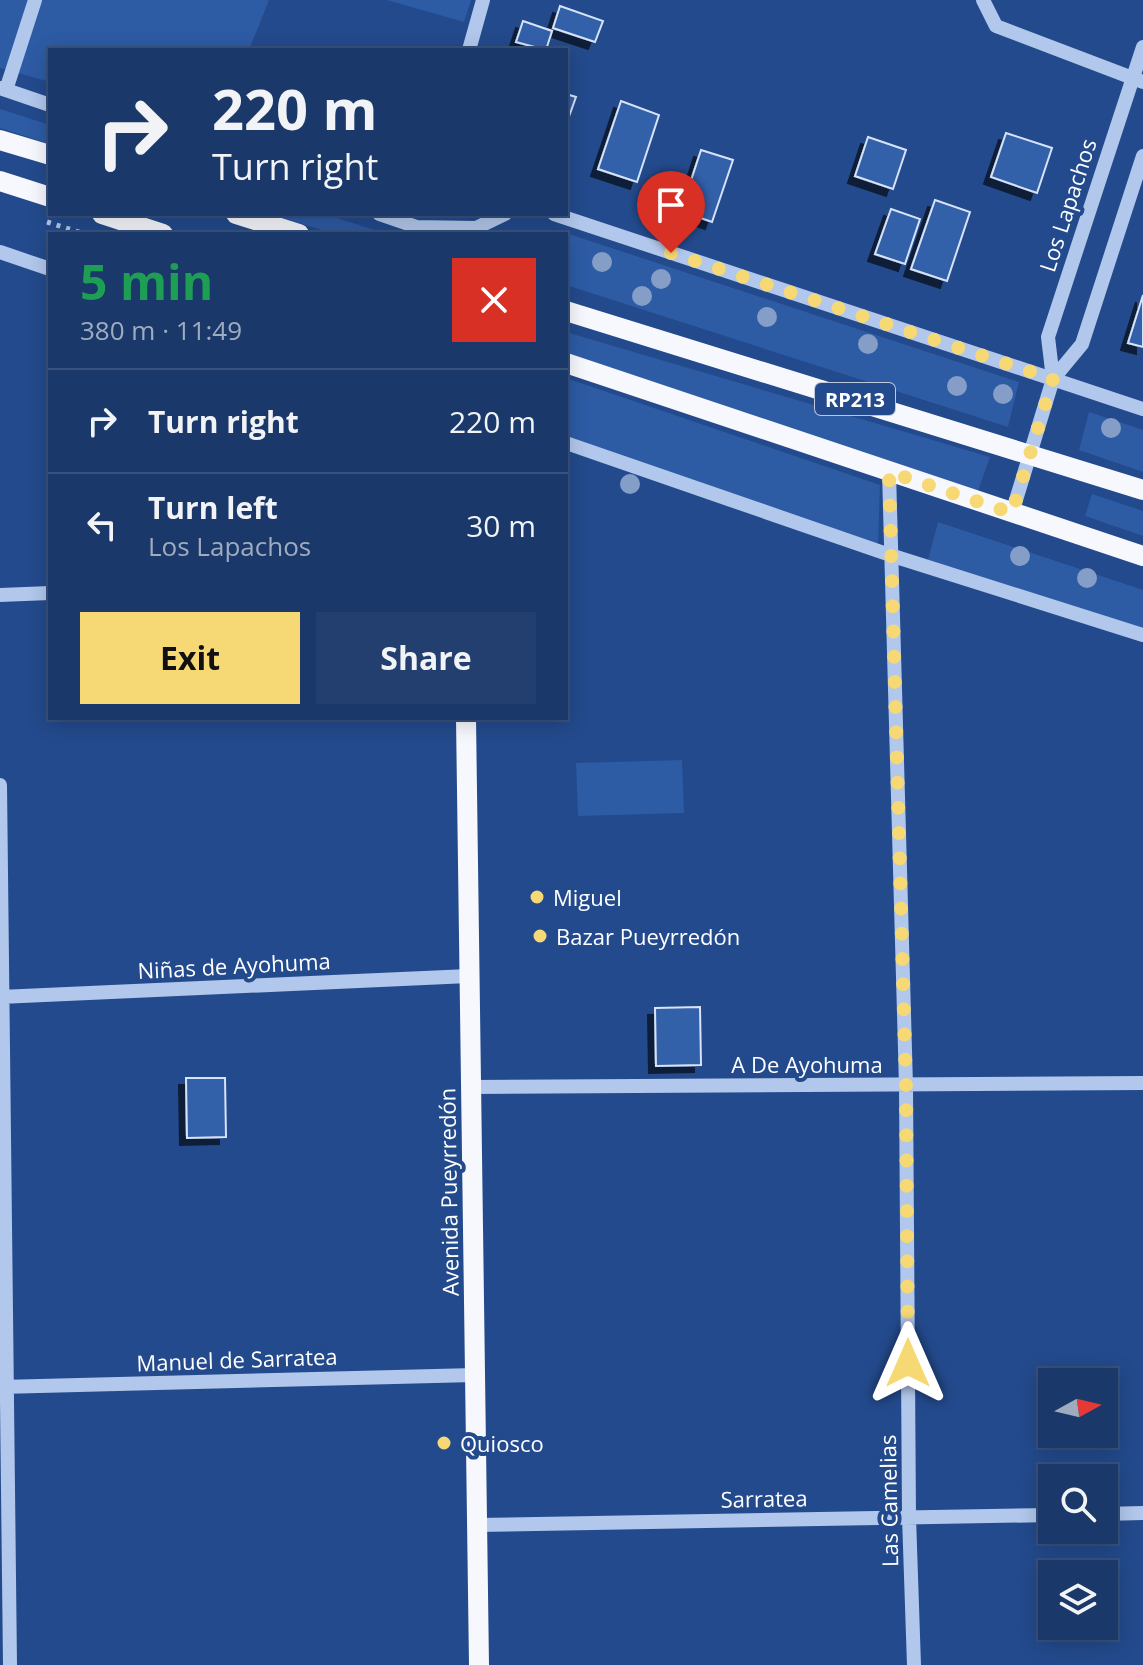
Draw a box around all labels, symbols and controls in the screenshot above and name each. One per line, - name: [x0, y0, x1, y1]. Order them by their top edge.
- text: 220 m: [212, 70, 378, 146]
- icon: right: [80, 80, 184, 184]
- street label: Los Lapachos: [1031, 135, 1103, 275]
- text: Turn right: [212, 142, 378, 191]
- pin: [637, 171, 705, 253]
- icon: arrive: [649, 183, 693, 227]
- text: 5 min: [80, 249, 213, 314]
- button: close: [452, 258, 536, 342]
- text: 380 m · 11:49: [80, 312, 242, 348]
- road number: RP213: [815, 383, 895, 415]
- icon: right: [80, 399, 124, 443]
- text: Turn right: [148, 401, 299, 442]
- text: 220 m: [449, 401, 536, 442]
- text: Turn left: [148, 487, 278, 528]
- icon: left: [80, 503, 124, 547]
- text: 30 m: [466, 505, 536, 546]
- text: Los Lapachos: [148, 528, 311, 564]
- button: Exit: [80, 612, 300, 704]
- button: Share: [316, 612, 536, 704]
- place label: Miguel: [553, 882, 622, 912]
- marker: Miguel: [528, 888, 546, 906]
- place label: Bazar Pueyrredón: [556, 921, 740, 951]
- marker: Bazar Pueyrredón: [531, 927, 549, 945]
- street label: Niñas de Ayohuma: [137, 945, 331, 985]
- street label: A De Ayohuma: [731, 1049, 883, 1079]
- street label: Avenida Pueyrredón: [431, 1088, 465, 1296]
- position arrow: [866, 1321, 950, 1405]
- street label: Manuel de Sarratea: [136, 1341, 338, 1377]
- north arrow: [1038, 1368, 1118, 1448]
- map controls: [1038, 1368, 1118, 1640]
- place label: Quiosco: [460, 1428, 544, 1458]
- marker: Quiosco: [435, 1434, 453, 1452]
- street label: Las Camelias: [872, 1434, 904, 1568]
- button: search: [1038, 1464, 1118, 1544]
- street label: Sarratea: [720, 1482, 808, 1514]
- button: layers: [1038, 1560, 1118, 1640]

